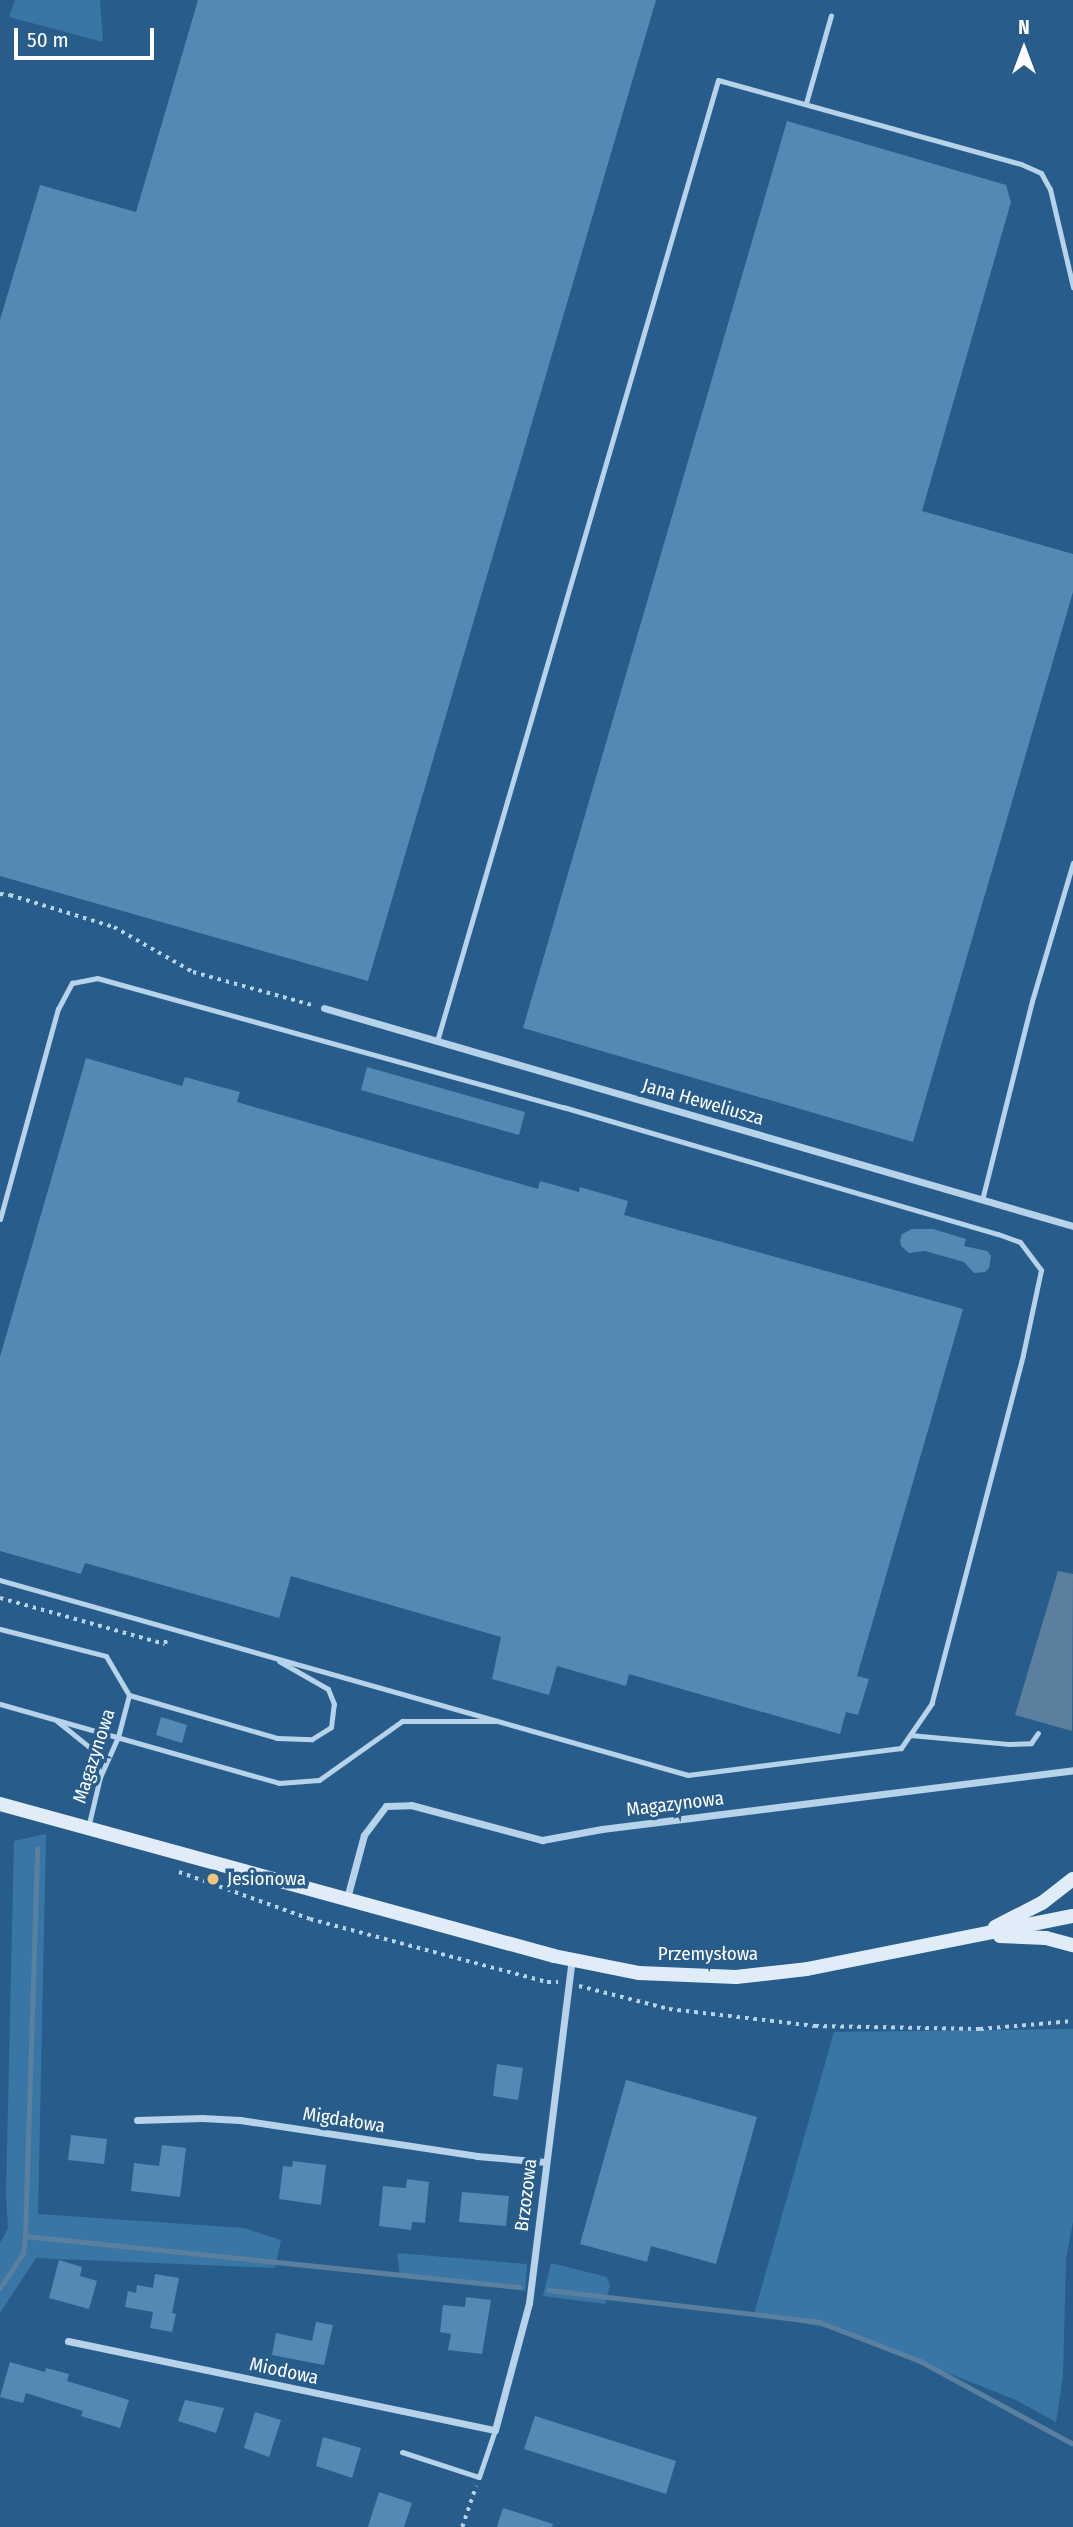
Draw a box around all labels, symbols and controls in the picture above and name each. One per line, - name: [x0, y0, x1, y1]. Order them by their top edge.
- scale bar: [18, 14, 158, 58]
- north arrow: [989, 14, 1059, 84]
- text: N: [1018, 16, 1030, 39]
- text: 50 m: [27, 27, 69, 53]
- street label: Jana Heweliusza: [640, 1074, 766, 1130]
- street label: Magazynowa: [68, 1706, 120, 1806]
- street label: Magazynowa: [625, 1787, 725, 1821]
- place label: Jesionowa: [227, 1868, 306, 1890]
- marker: Jesionowa: [205, 1871, 221, 1887]
- street label: Przemysłowa: [658, 1943, 758, 1965]
- street label: Migdałowa: [301, 2102, 387, 2138]
- street label: Brzozowa: [510, 2157, 542, 2233]
- street label: Miodowa: [247, 2353, 321, 2389]

